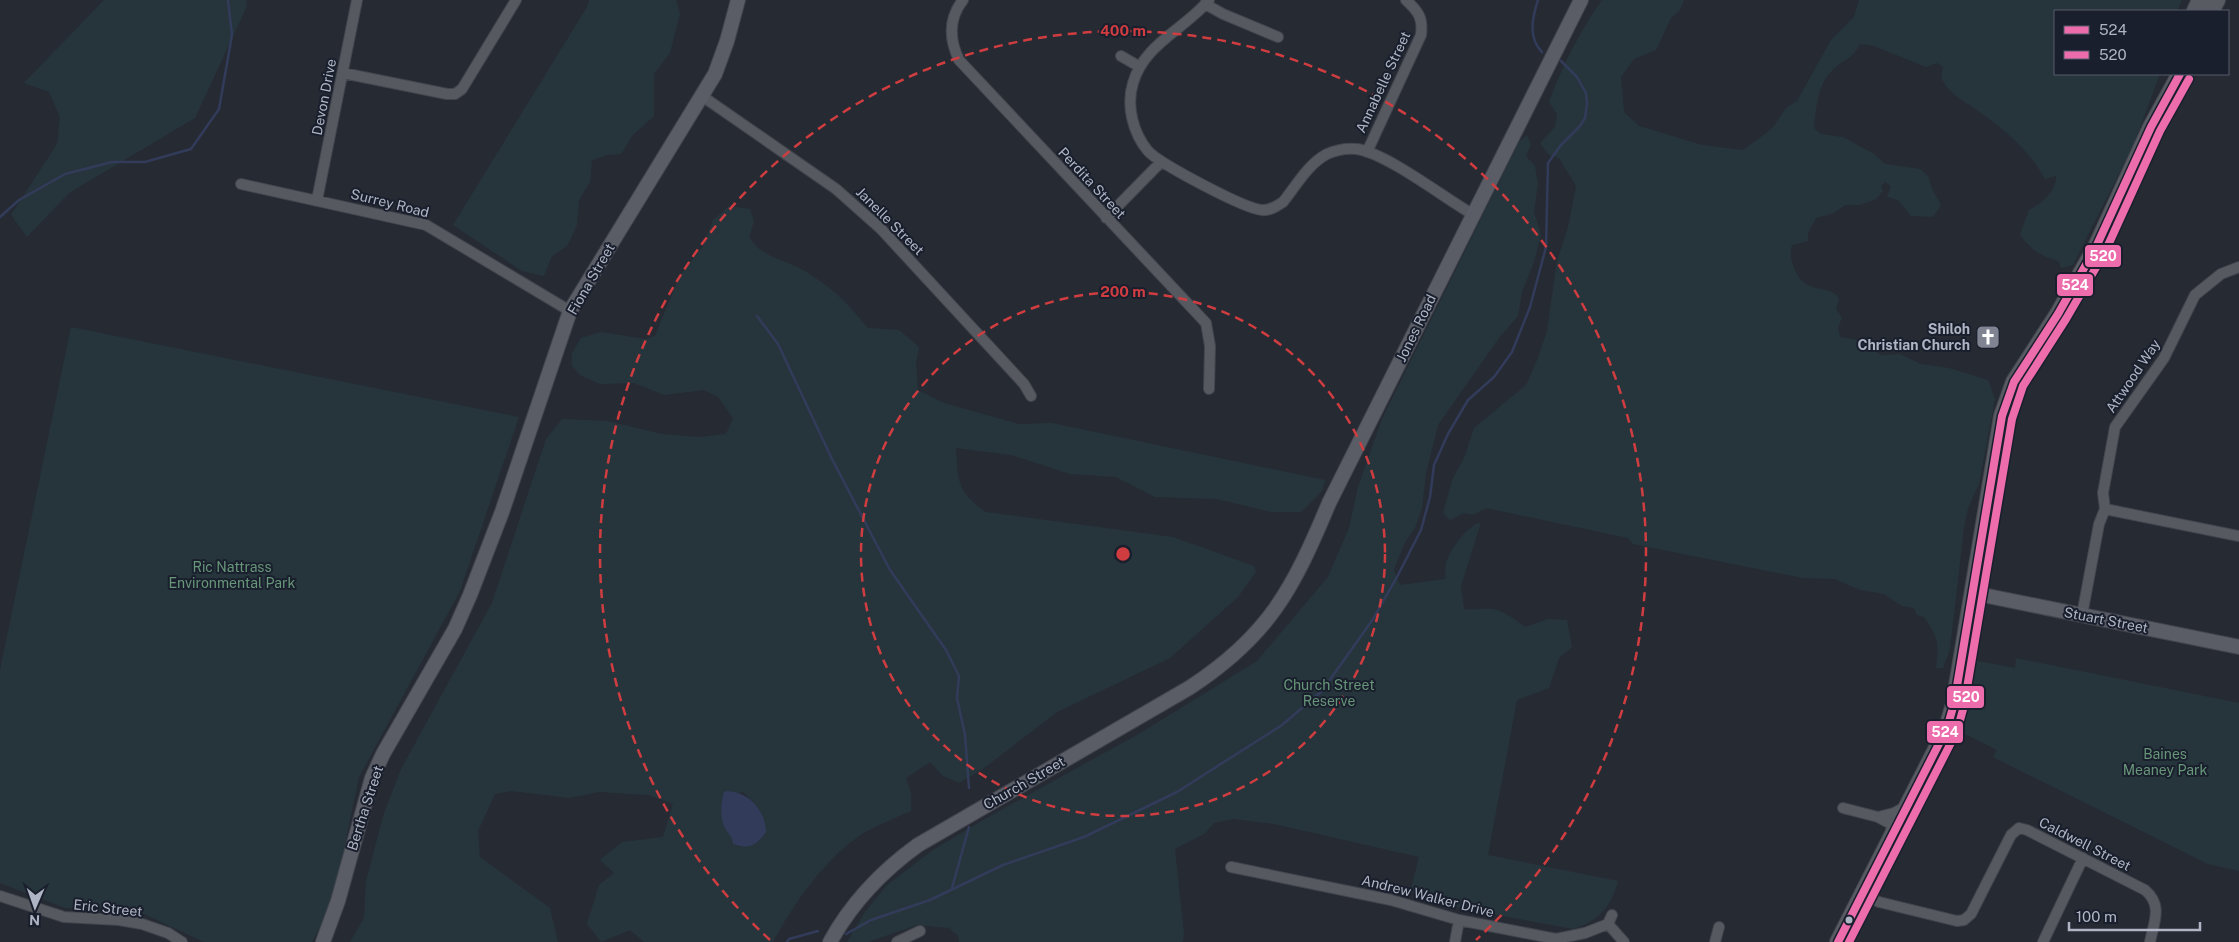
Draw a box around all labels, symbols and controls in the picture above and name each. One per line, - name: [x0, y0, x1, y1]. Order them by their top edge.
- legend: [2054, 10, 2229, 75]
- text: 524: [2099, 21, 2127, 38]
- text: 400 m: [1100, 22, 1146, 39]
- street label: Annabelle Street: [1352, 29, 1414, 135]
- text: 520: [2099, 46, 2127, 63]
- street label: Devon Drive: [309, 57, 339, 136]
- street label: Perdita Street: [1055, 144, 1129, 222]
- street label: Janelle Street: [853, 184, 927, 258]
- street label: Surrey Road: [349, 186, 431, 220]
- street label: Fiona Street: [564, 240, 618, 318]
- line badge: 520: [2084, 244, 2122, 268]
- text: 520: [2089, 248, 2117, 264]
- line badge: 524: [2056, 273, 2094, 297]
- text: 524: [2061, 277, 2089, 293]
- text: 200 m: [1100, 283, 1146, 300]
- street label: Jones Road: [1393, 292, 1439, 364]
- place label: Shiloh Christian Church: [1857, 321, 1970, 353]
- church icon: Shiloh Christian Church: [1975, 324, 2001, 350]
- street label: Attwood Way: [2103, 336, 2164, 416]
- centre of rings: [1114, 545, 1132, 563]
- park label: Ric Nattrass Environmental Park: [169, 559, 296, 591]
- street label: Stuart Street: [2063, 604, 2149, 636]
- park label: Church Street Reserve: [1283, 677, 1375, 709]
- line badge: 520: [1946, 685, 1985, 709]
- text: 520: [1952, 689, 1980, 705]
- line badge: 524: [1926, 720, 1964, 744]
- text: 524: [1931, 724, 1959, 740]
- park label: Baines Meaney Park: [2123, 746, 2207, 778]
- street label: Church Street: [981, 753, 1067, 813]
- street label: Bertha Street: [344, 764, 386, 852]
- street label: Caldwell Street: [2036, 814, 2134, 874]
- street label: Andrew Walker Drive: [1360, 872, 1496, 920]
- north arrow: [10, 882, 60, 932]
- street label: Eric Street: [73, 896, 143, 920]
- scale bar: [2069, 900, 2200, 932]
- text: 100 m: [2076, 908, 2117, 925]
- text: N: [29, 912, 40, 928]
- unlabelled marker: [1844, 915, 1854, 925]

